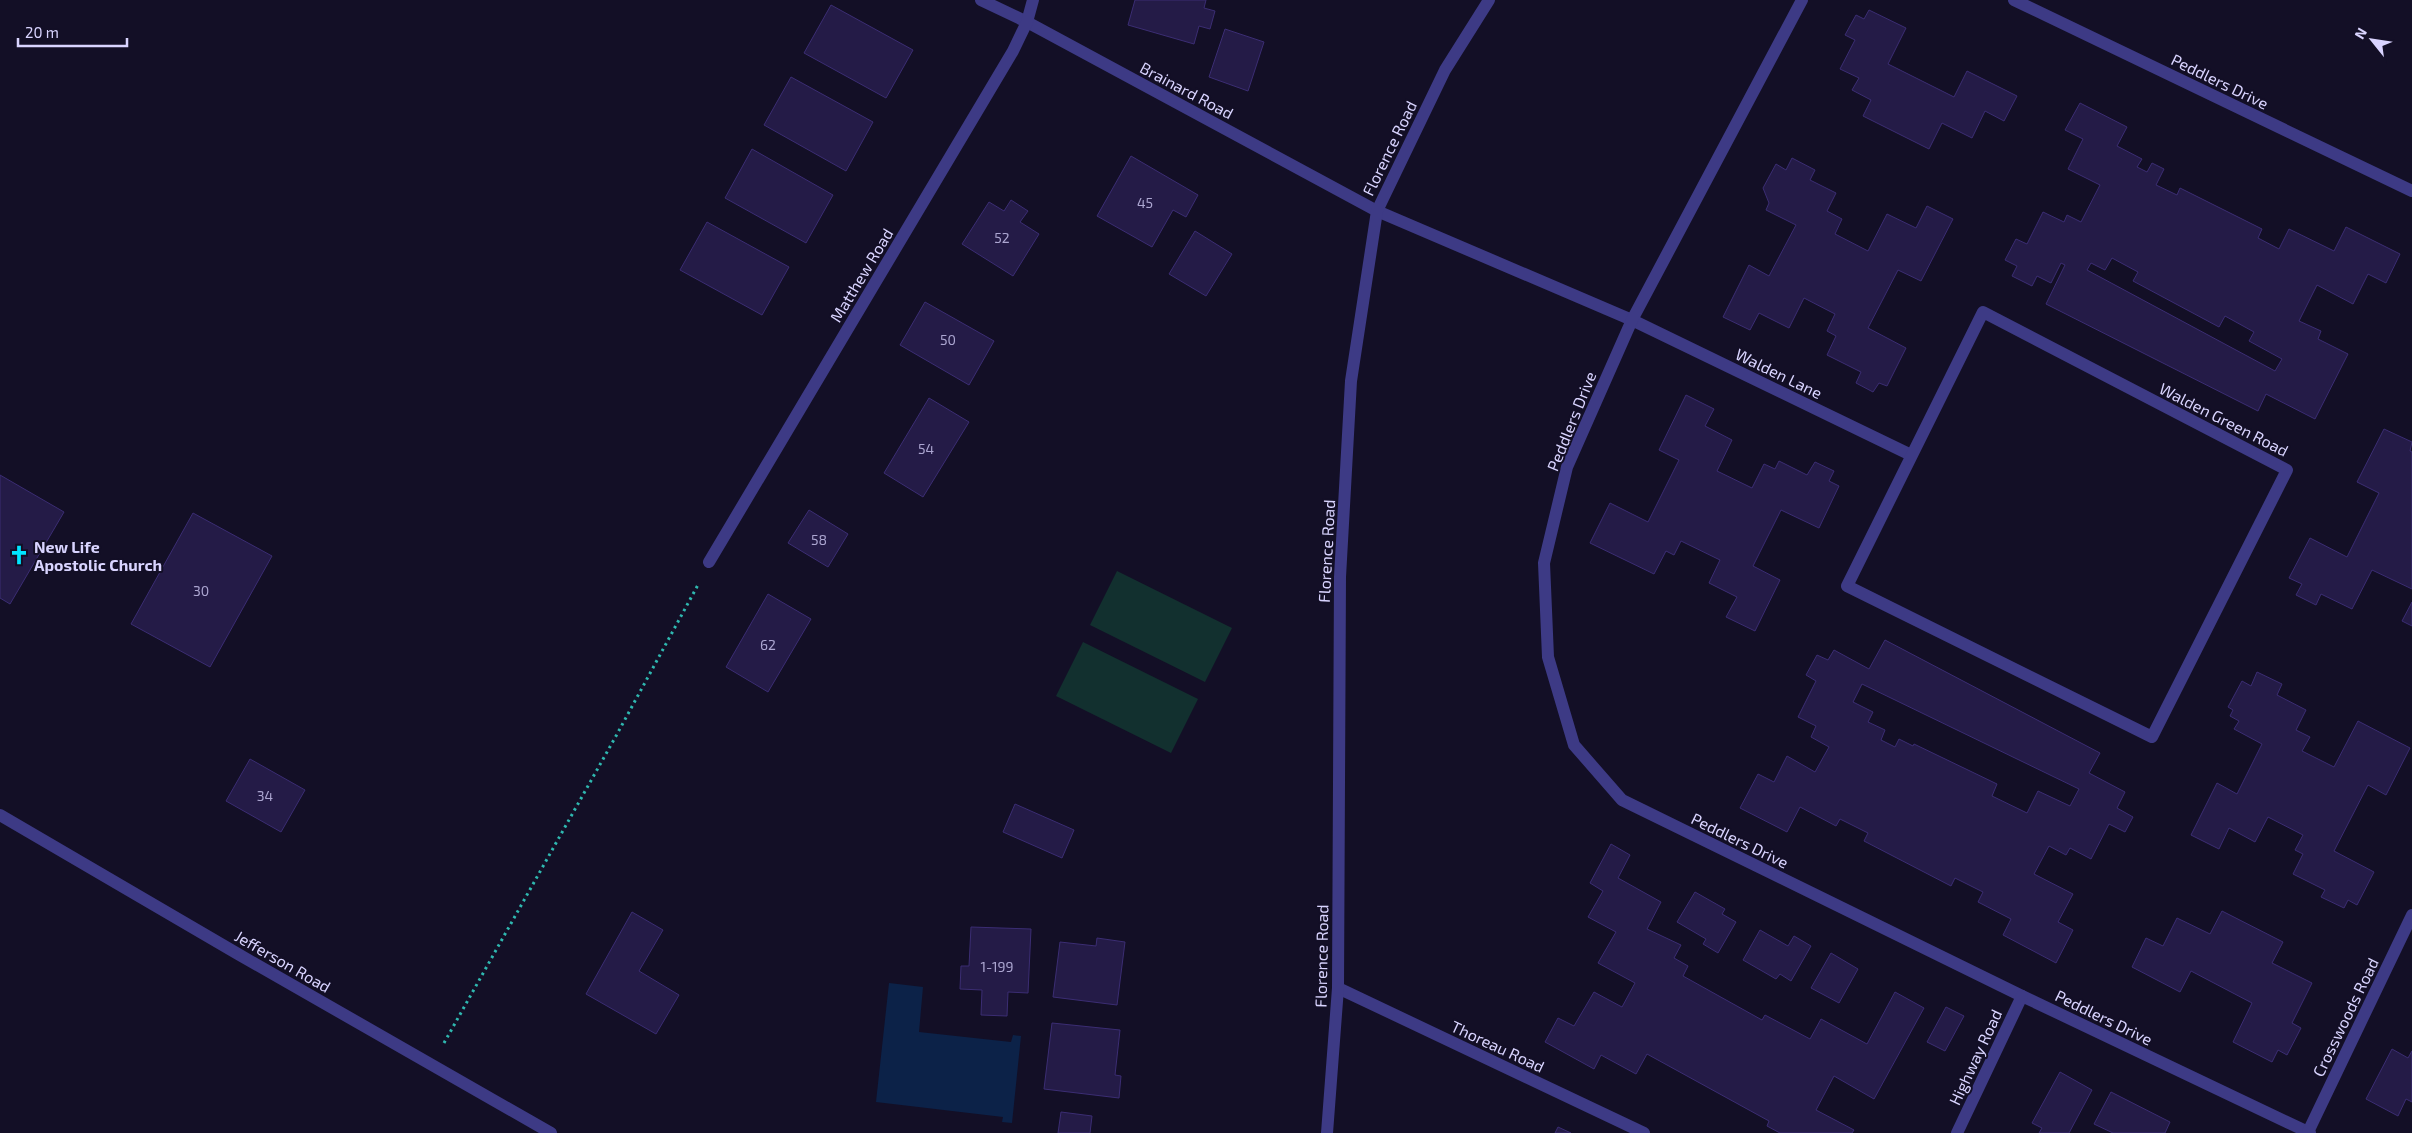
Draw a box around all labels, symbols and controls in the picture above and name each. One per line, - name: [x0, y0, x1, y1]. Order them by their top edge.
- scale bar: [18, 15, 126, 47]
- north arrow: [2347, 15, 2397, 65]
- text: 20 m: [25, 23, 59, 41]
- text: N: [2350, 25, 2370, 42]
- street label: Peddlers Drive: [2168, 49, 2272, 113]
- street label: Brainard Road: [1137, 57, 1237, 123]
- street label: Florence Road: [1358, 97, 1420, 199]
- house number: 45: [1137, 194, 1153, 211]
- street label: Matthew Road: [826, 225, 896, 325]
- house number: 52: [994, 229, 1010, 246]
- house number: 50: [940, 331, 956, 348]
- street label: Walden Lane: [1733, 344, 1825, 402]
- street label: Peddlers Drive: [1542, 368, 1600, 474]
- street label: Walden Green Road: [2156, 378, 2292, 460]
- house number: 54: [918, 440, 934, 457]
- street label: Florence Road: [1314, 499, 1338, 603]
- house number: 58: [811, 531, 827, 548]
- place label: New Life Apostolic Church: [34, 537, 162, 574]
- church icon: New Life Apostolic Church: [8, 544, 30, 566]
- house number: 30: [193, 582, 209, 599]
- house number: 62: [760, 636, 776, 653]
- house number: 34: [257, 787, 273, 804]
- street label: Peddlers Drive: [1688, 808, 1792, 872]
- street label: Florence Road: [1311, 904, 1331, 1008]
- street label: Jefferson Road: [232, 926, 334, 996]
- street label: Crosswoods Road: [2308, 955, 2382, 1079]
- house number: 1-199: [981, 958, 1014, 975]
- street label: Peddlers Drive: [2052, 985, 2156, 1049]
- street label: Highway Road: [1945, 1006, 2005, 1108]
- street label: Thoreau Road: [1448, 1016, 1548, 1076]

